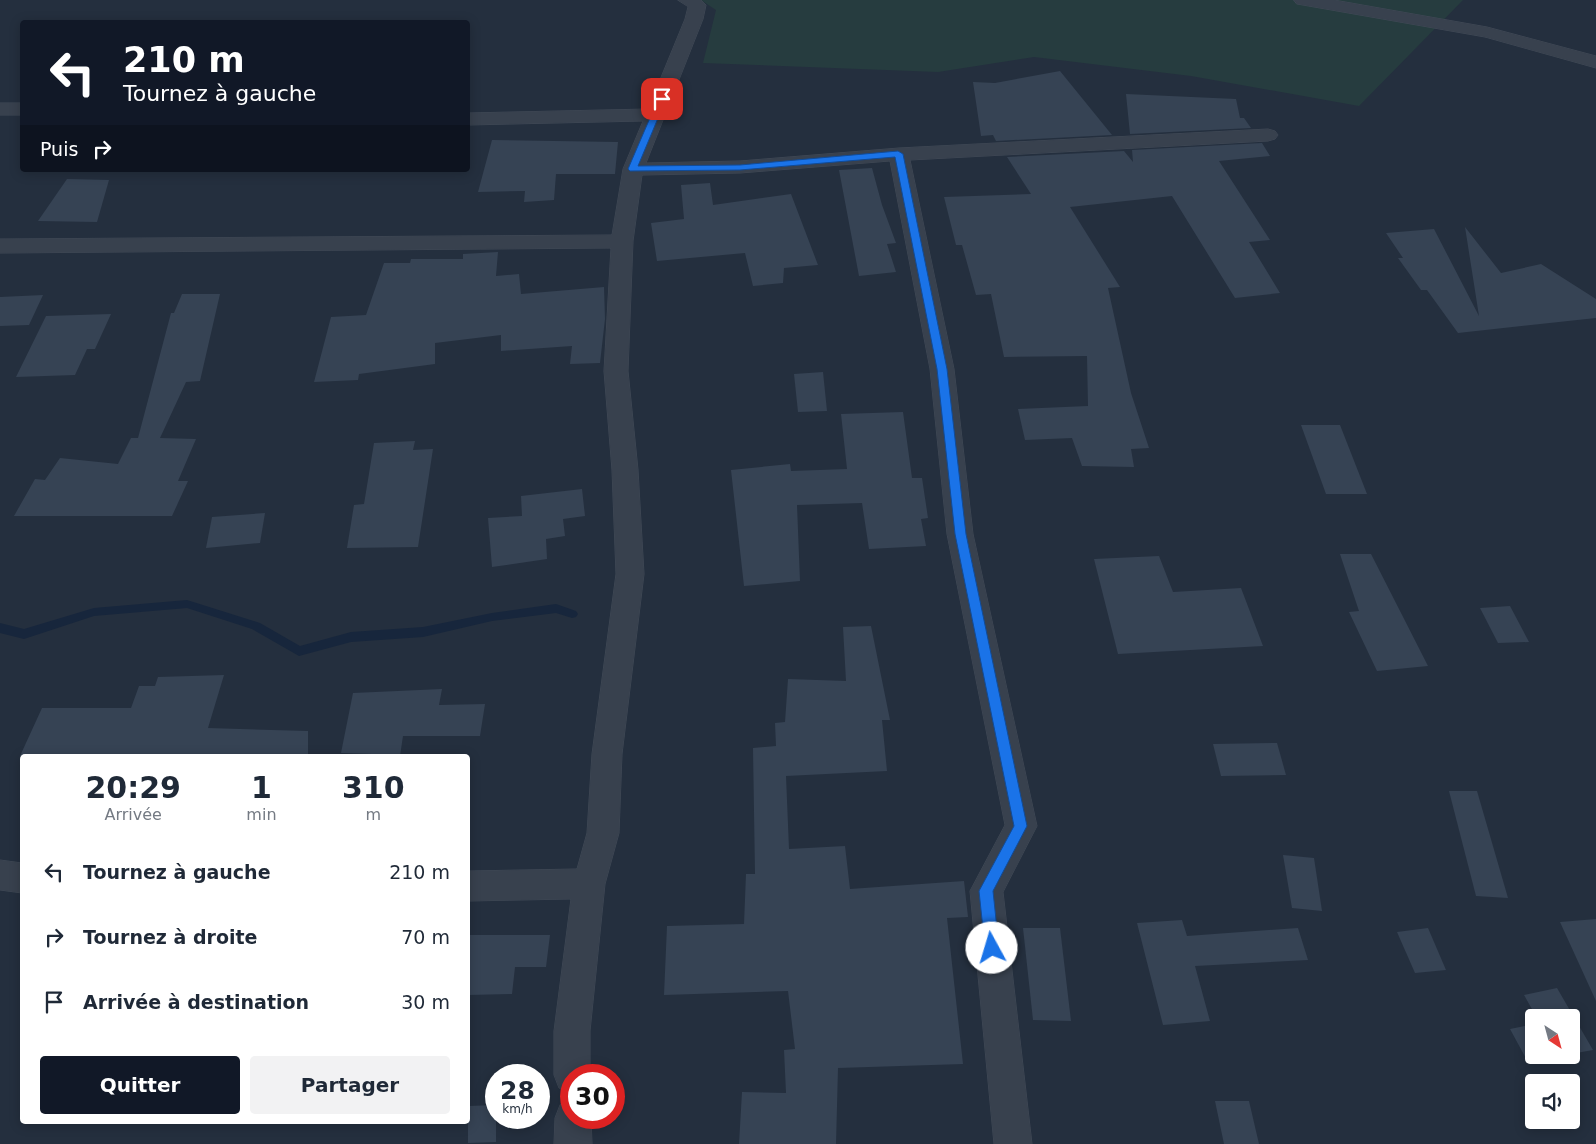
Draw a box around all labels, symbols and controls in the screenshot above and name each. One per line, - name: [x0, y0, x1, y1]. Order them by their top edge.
- icon: left: [40, 40, 105, 105]
- text: 210 m: [123, 40, 245, 80]
- pin: [641, 78, 683, 120]
- text: Tournez à gauche: [123, 81, 316, 106]
- icon: arrive: [648, 85, 676, 113]
- icon: right: [88, 135, 116, 163]
- text: Puis: [40, 138, 78, 160]
- text: 20:29: [85, 770, 181, 805]
- text: 1: [251, 770, 272, 805]
- text: 310: [342, 770, 405, 805]
- text: Arrivée: [104, 805, 162, 824]
- text: min: [246, 805, 277, 824]
- text: m: [365, 805, 381, 824]
- icon: left: [40, 858, 68, 886]
- text: Tournez à gauche: [83, 861, 271, 883]
- text: 210 m: [389, 861, 450, 883]
- position arrow: [965, 921, 1017, 973]
- icon: right: [40, 923, 68, 951]
- text: Tournez à droite: [83, 926, 257, 948]
- text: 70 m: [401, 926, 450, 948]
- icon: arrive: [40, 988, 68, 1016]
- text: Arrivée à destination: [83, 991, 309, 1013]
- text: 30 m: [401, 991, 450, 1013]
- north arrow: [1525, 1009, 1580, 1064]
- map controls: [1525, 1009, 1580, 1129]
- button: Quitter: [40, 1056, 240, 1114]
- button: Partager: [250, 1056, 450, 1114]
- speed limit sign: 30: [560, 1064, 625, 1129]
- button: sound: [1525, 1074, 1580, 1129]
- text: 28: [500, 1076, 535, 1105]
- text: km/h: [502, 1102, 533, 1116]

